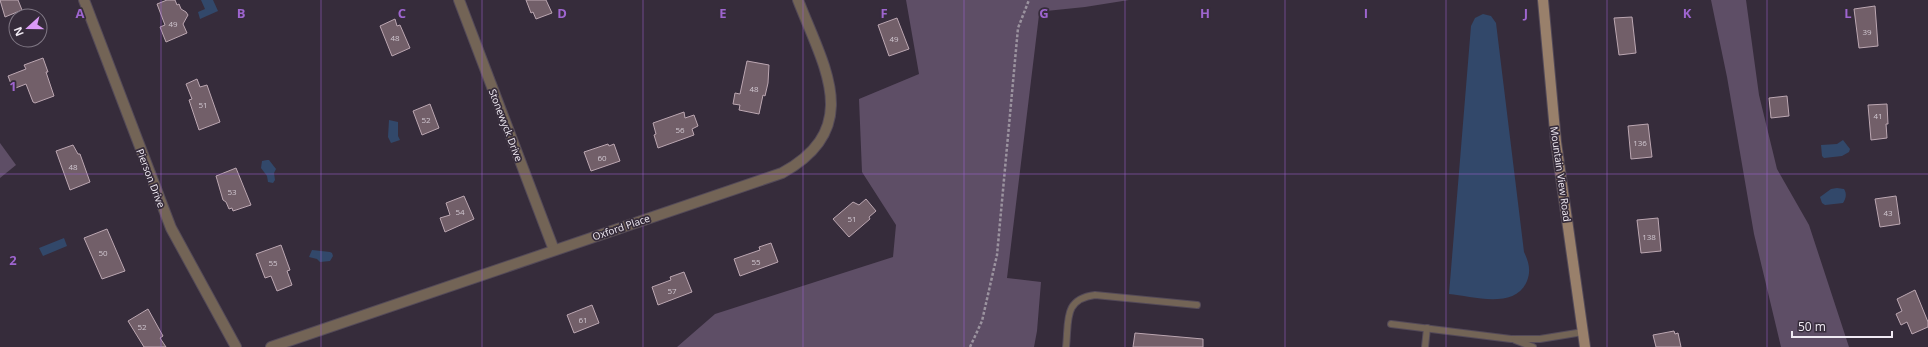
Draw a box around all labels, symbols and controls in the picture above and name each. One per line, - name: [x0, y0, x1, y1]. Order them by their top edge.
- text: A: [76, 4, 85, 22]
- text: B: [237, 4, 246, 22]
- text: C: [398, 4, 406, 22]
- text: D: [557, 4, 567, 22]
- text: E: [719, 4, 727, 22]
- text: F: [880, 4, 888, 22]
- text: G: [1039, 4, 1049, 22]
- text: H: [1200, 4, 1210, 22]
- text: I: [1364, 4, 1368, 22]
- text: J: [1523, 4, 1528, 22]
- text: K: [1683, 4, 1692, 22]
- text: L: [1844, 4, 1852, 22]
- north arrow: [8, 8, 48, 48]
- house number: 49: [168, 18, 178, 29]
- text: N: [10, 25, 27, 39]
- house number: 39: [1862, 26, 1872, 37]
- house number: 48: [390, 32, 400, 43]
- house number: 49: [889, 33, 899, 44]
- text: 1: [9, 77, 17, 95]
- house number: 48: [749, 83, 759, 94]
- street label: Stonewyck Drive: [486, 87, 526, 164]
- house number: 51: [198, 99, 208, 110]
- house number: 41: [1873, 110, 1883, 121]
- house number: 52: [421, 114, 431, 125]
- house number: 56: [675, 124, 685, 135]
- street label: Mountain View Road: [1547, 126, 1575, 222]
- house number: 136: [1633, 137, 1647, 148]
- street label: Pierson Drive: [133, 146, 169, 210]
- house number: 60: [597, 152, 607, 163]
- house number: 48: [68, 161, 78, 172]
- house number: 53: [227, 186, 237, 197]
- house number: 54: [455, 206, 465, 217]
- house number: 43: [1883, 207, 1893, 218]
- street label: Oxford Place: [590, 211, 652, 243]
- house number: 51: [847, 213, 857, 224]
- house number: 138: [1642, 231, 1656, 242]
- house number: 50: [98, 247, 108, 258]
- text: 2: [9, 251, 17, 269]
- house number: 55: [751, 256, 761, 267]
- house number: 55: [268, 257, 278, 268]
- house number: 57: [667, 285, 677, 296]
- scale bar: [1792, 313, 1892, 339]
- house number: 61: [578, 314, 588, 325]
- text: 50 m: [1798, 318, 1826, 335]
- house number: 52: [137, 321, 147, 332]

